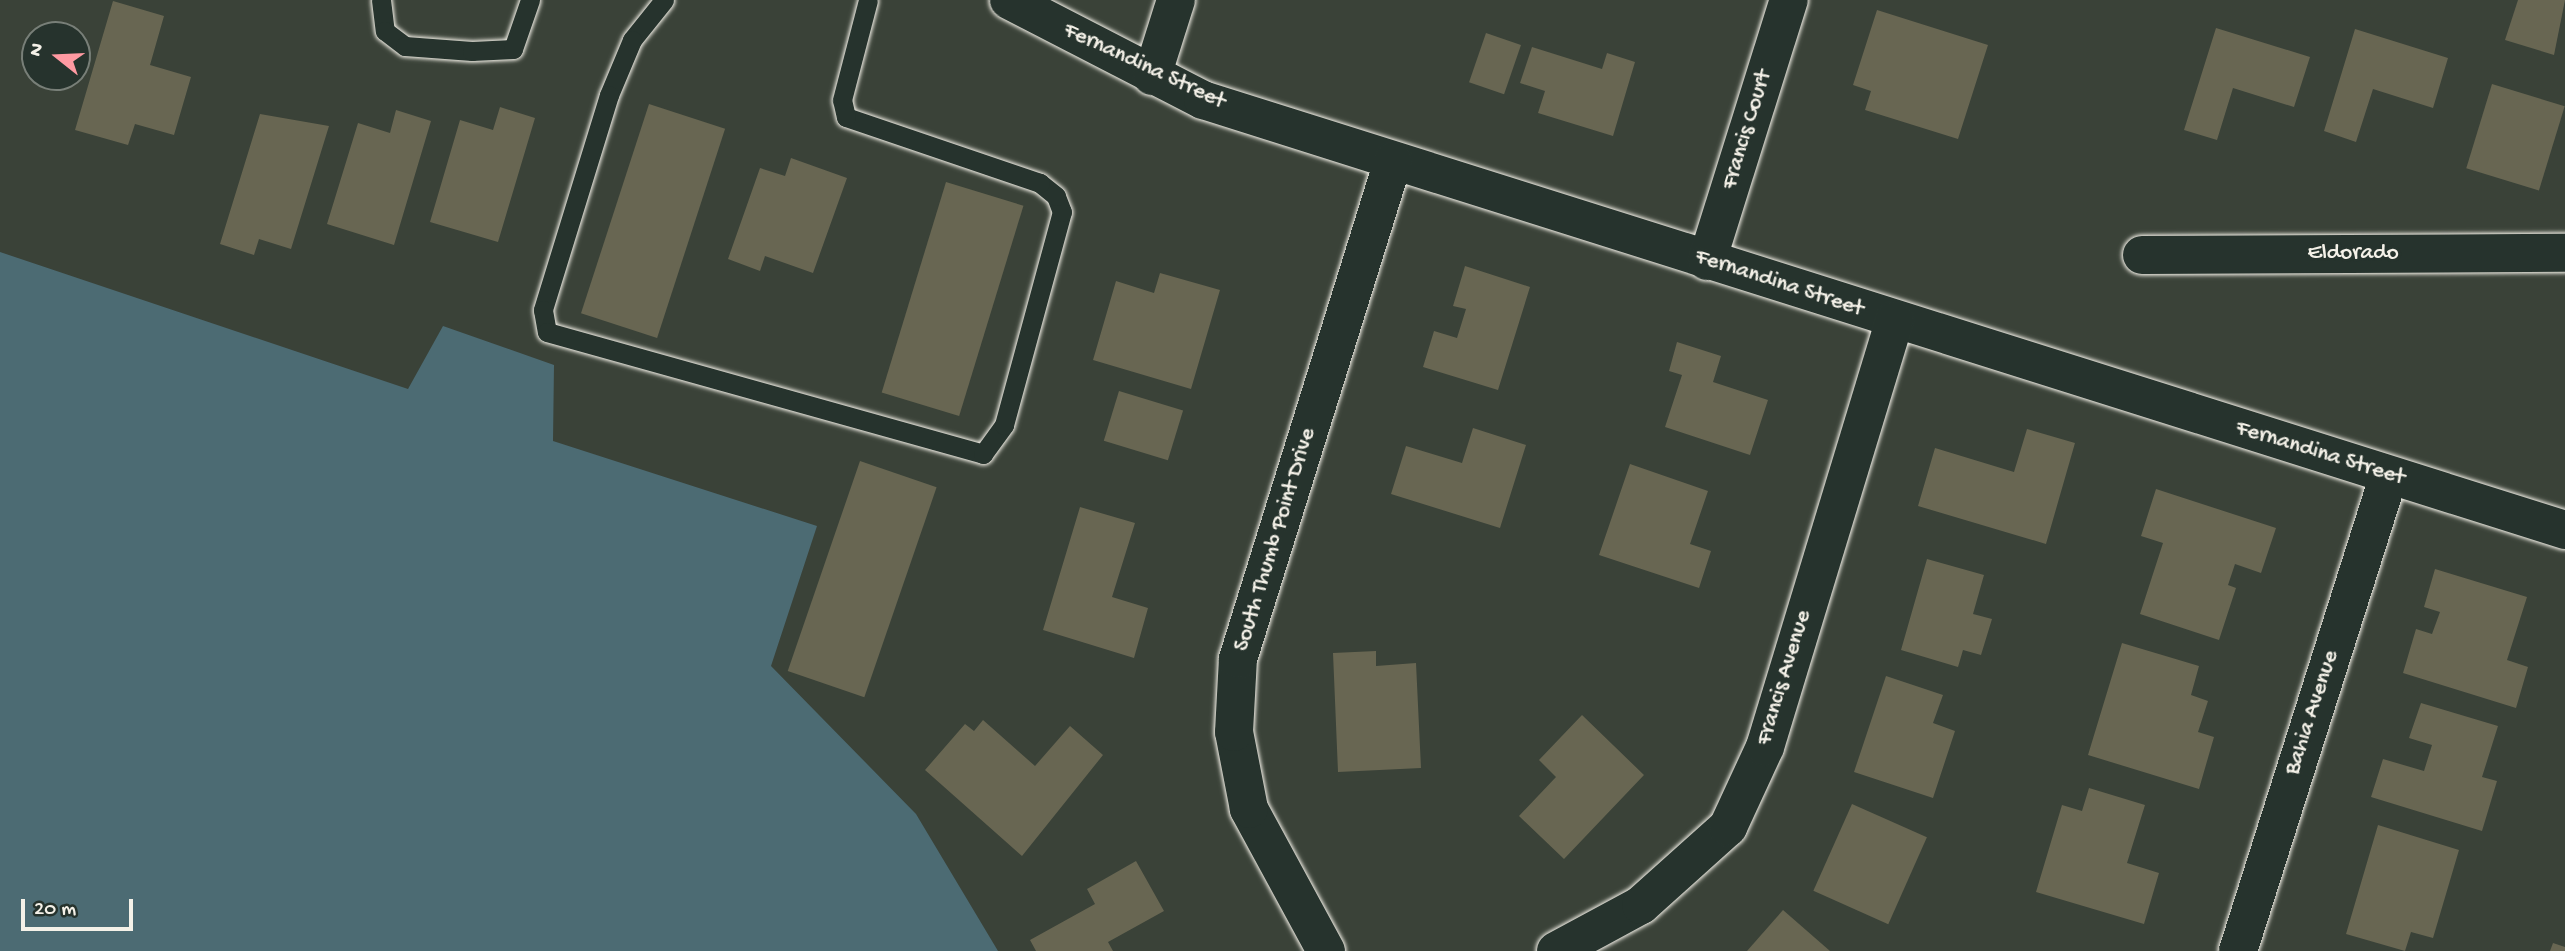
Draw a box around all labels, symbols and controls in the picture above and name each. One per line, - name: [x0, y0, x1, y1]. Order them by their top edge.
- street label: Fernandina Street: [1059, 17, 1229, 117]
- north arrow: [21, 21, 91, 91]
- text: N: [25, 41, 50, 59]
- street label: Francis Court: [1717, 67, 1779, 193]
- street label: Eldorado: [2307, 240, 2399, 268]
- street label: Fernandina Street: [1691, 244, 1867, 324]
- street label: Fernandina Street: [2232, 415, 2408, 493]
- street label: South Thumb Point Drive: [1229, 425, 1323, 655]
- street label: Francis Avenue: [1751, 607, 1819, 749]
- street label: Bahia Avenue: [2280, 647, 2346, 779]
- scale bar: [24, 884, 136, 928]
- text: 20 m: [34, 898, 76, 923]

